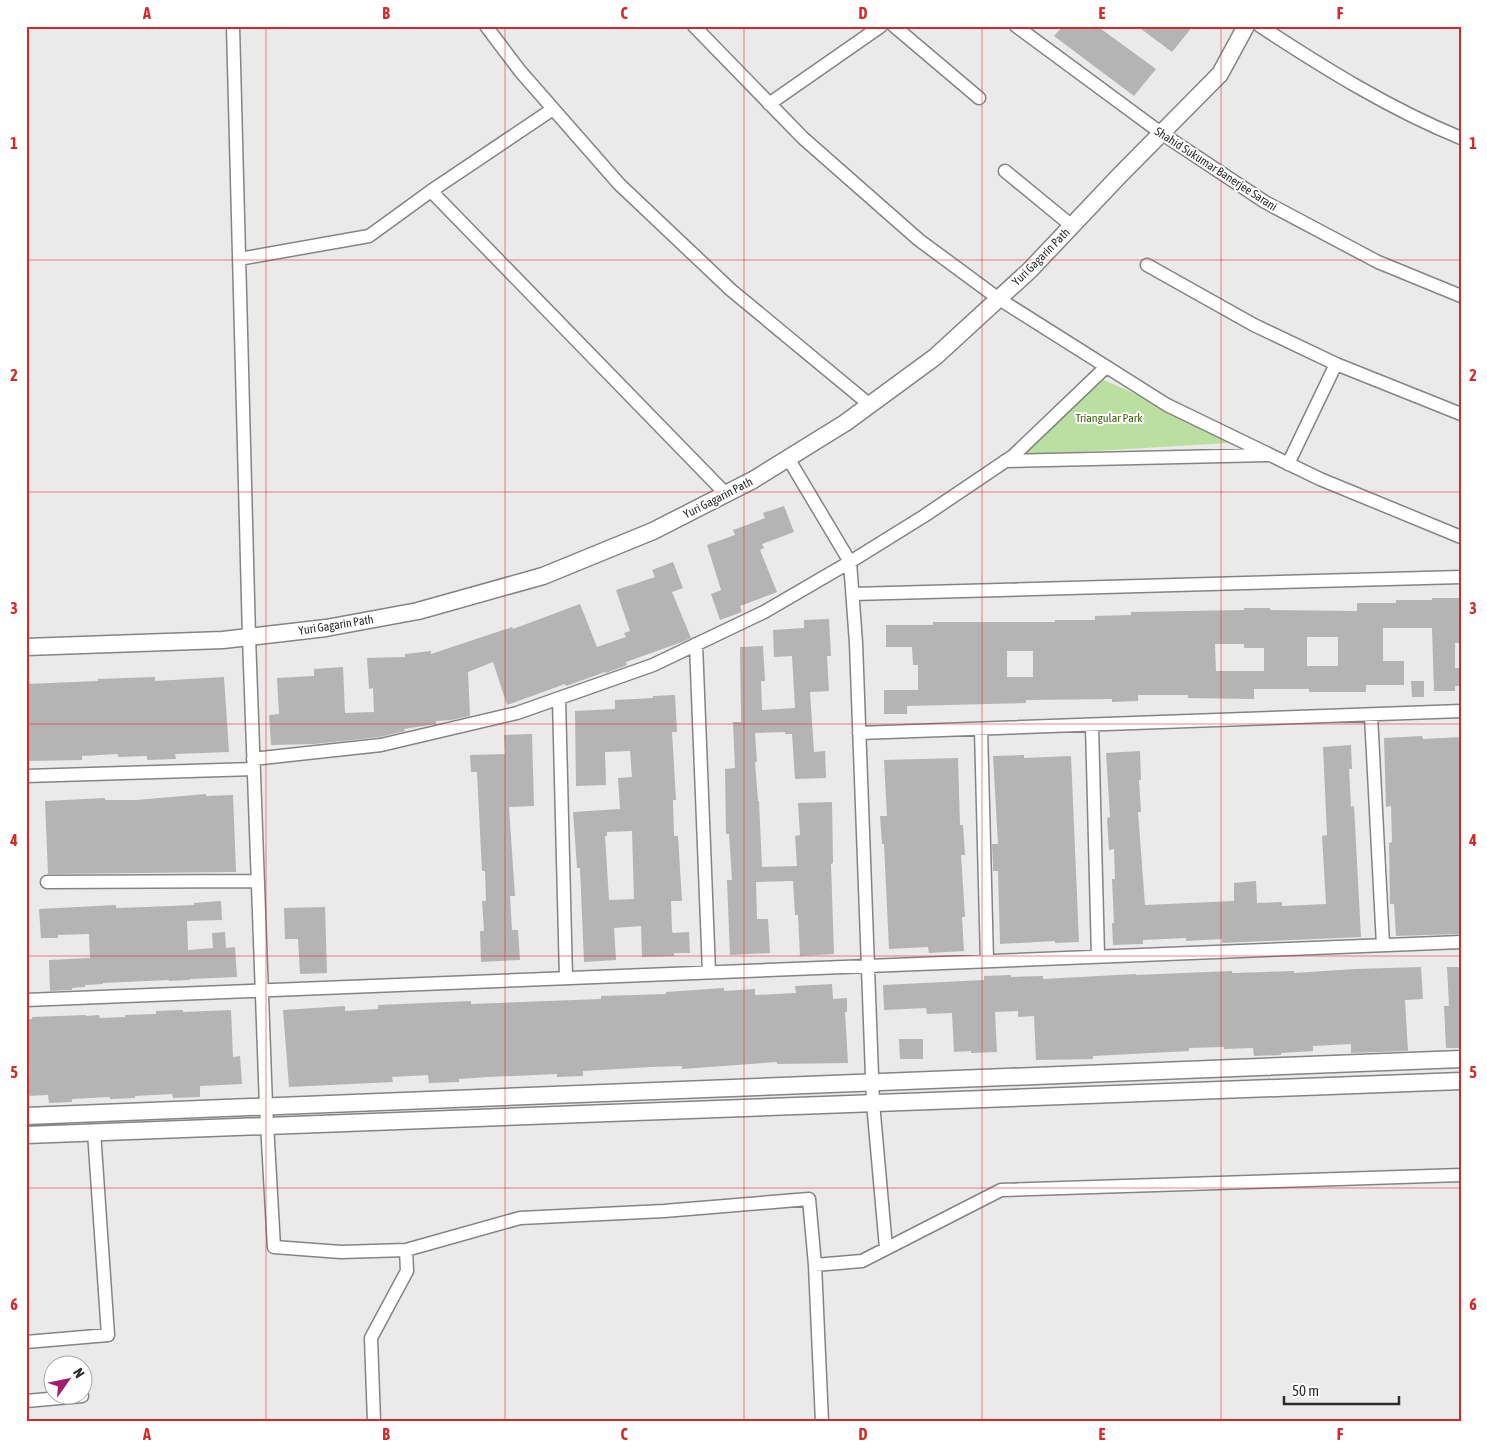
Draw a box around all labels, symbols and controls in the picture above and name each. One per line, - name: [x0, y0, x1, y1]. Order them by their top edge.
- text: A: [142, 4, 151, 22]
- text: B: [382, 4, 390, 22]
- text: C: [620, 4, 628, 22]
- text: D: [859, 4, 868, 22]
- text: E: [1099, 4, 1106, 22]
- text: F: [1337, 4, 1344, 22]
- street label: Shahid Sukumar Banerjee Sarani: [1152, 124, 1280, 214]
- text: 1: [10, 134, 18, 152]
- text: 1: [1469, 134, 1477, 152]
- street label: Yuri Gagarin Path: [1009, 225, 1073, 289]
- text: 2: [10, 366, 18, 384]
- text: 2: [1469, 366, 1477, 384]
- park label: Triangular Park: [1075, 411, 1143, 425]
- street label: Yuri Gagarin Path: [681, 475, 755, 521]
- text: 3: [10, 599, 18, 617]
- text: 3: [1469, 599, 1477, 617]
- street label: Yuri Gagarin Path: [297, 612, 375, 638]
- text: 4: [9, 831, 18, 849]
- text: 4: [1468, 831, 1477, 849]
- text: 5: [10, 1063, 18, 1081]
- text: 5: [1469, 1063, 1477, 1081]
- text: 6: [10, 1295, 18, 1313]
- text: 6: [1469, 1295, 1477, 1313]
- north arrow: [42, 1356, 92, 1406]
- text: N: [70, 1365, 88, 1381]
- scale bar: [1284, 1373, 1400, 1405]
- text: 50 m: [1292, 1382, 1319, 1399]
- text: A: [142, 1425, 151, 1443]
- text: B: [382, 1425, 390, 1443]
- text: C: [620, 1425, 628, 1443]
- text: D: [859, 1425, 868, 1443]
- text: E: [1099, 1425, 1106, 1443]
- text: F: [1337, 1425, 1344, 1443]

